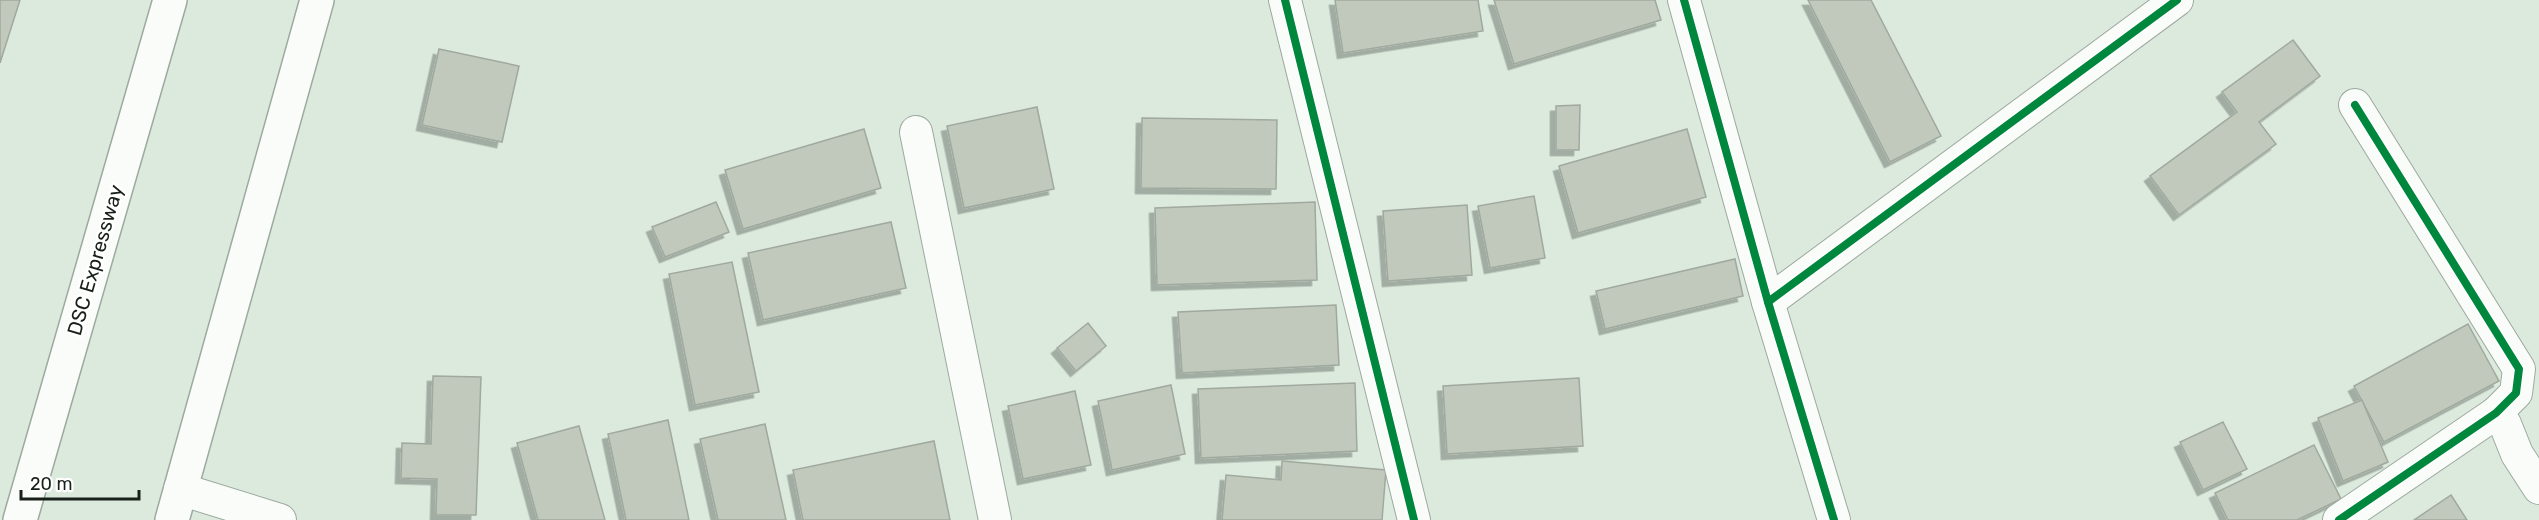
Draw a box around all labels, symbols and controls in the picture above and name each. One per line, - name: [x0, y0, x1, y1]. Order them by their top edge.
- street label: DSC Expressway: [62, 182, 128, 338]
- scale bar: [21, 463, 140, 501]
- text: 20 m: [30, 473, 72, 495]

